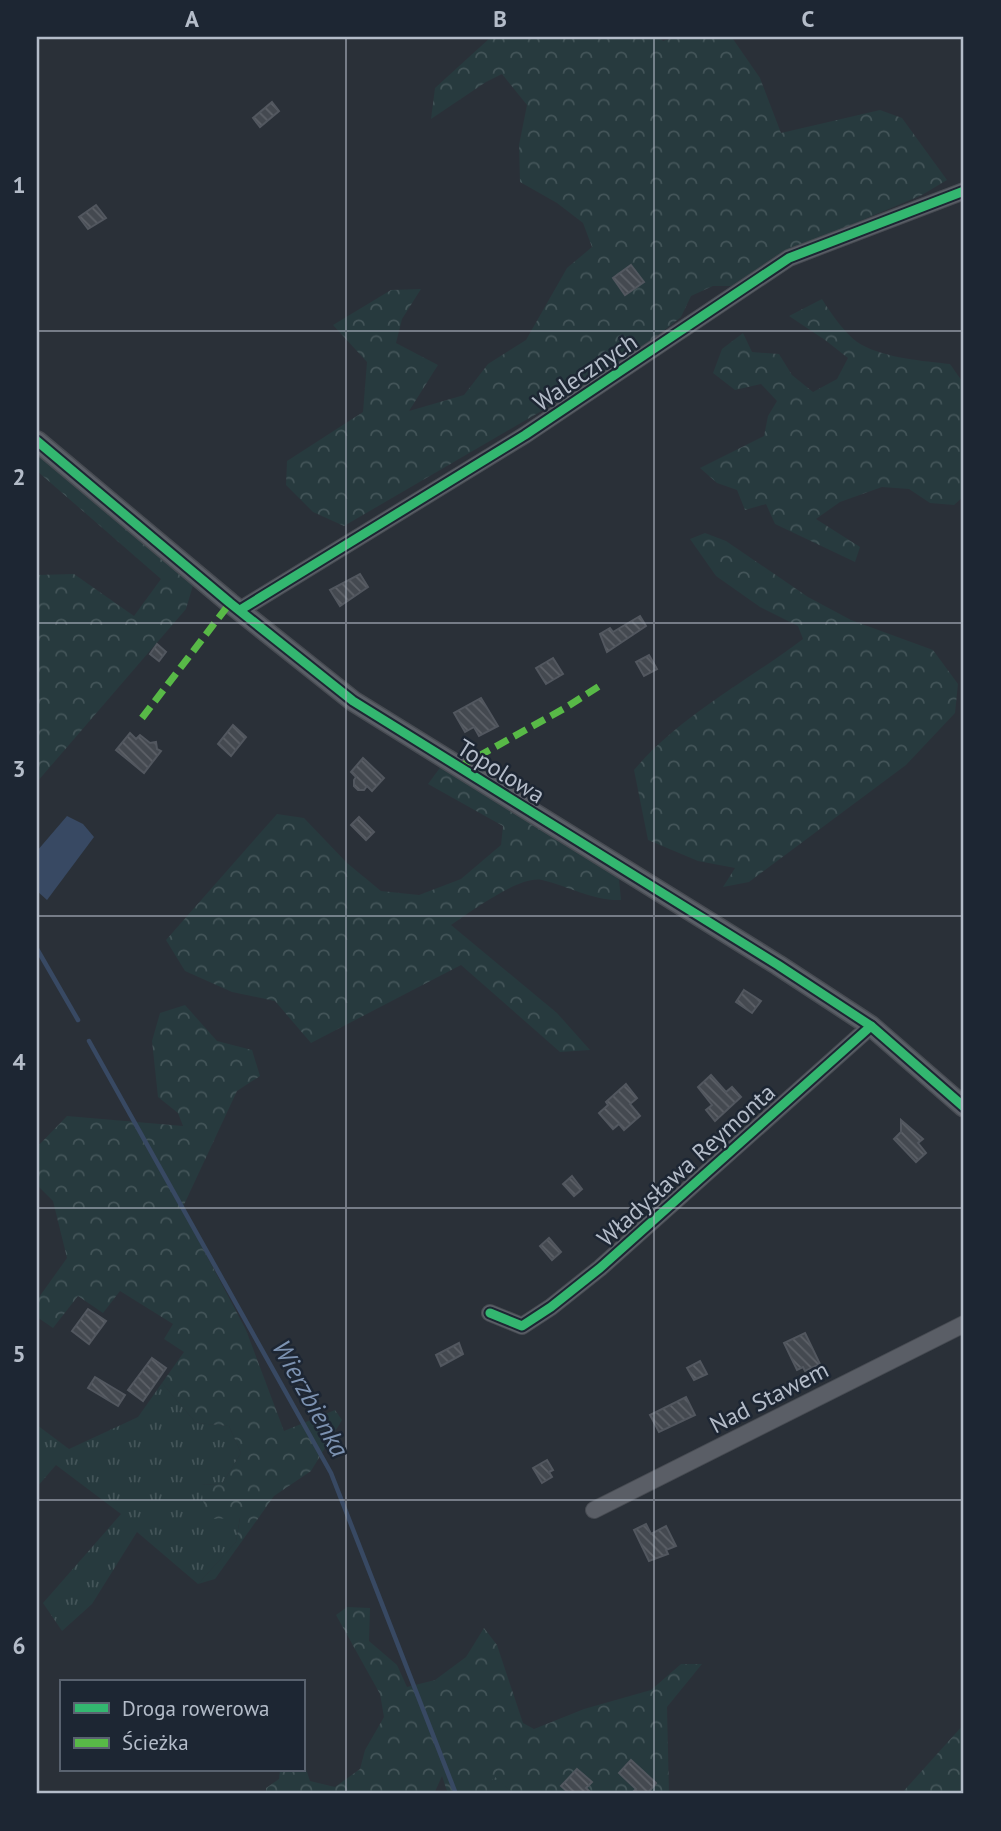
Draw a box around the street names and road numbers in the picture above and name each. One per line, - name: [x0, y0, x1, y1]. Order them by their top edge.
- street label: Walecznych: [527, 326, 643, 418]
- street label: Topolowa: [451, 732, 551, 810]
- street label: Władysława Reymonta: [590, 1077, 782, 1253]
- street label: Nad Stawem: [704, 1354, 834, 1440]

